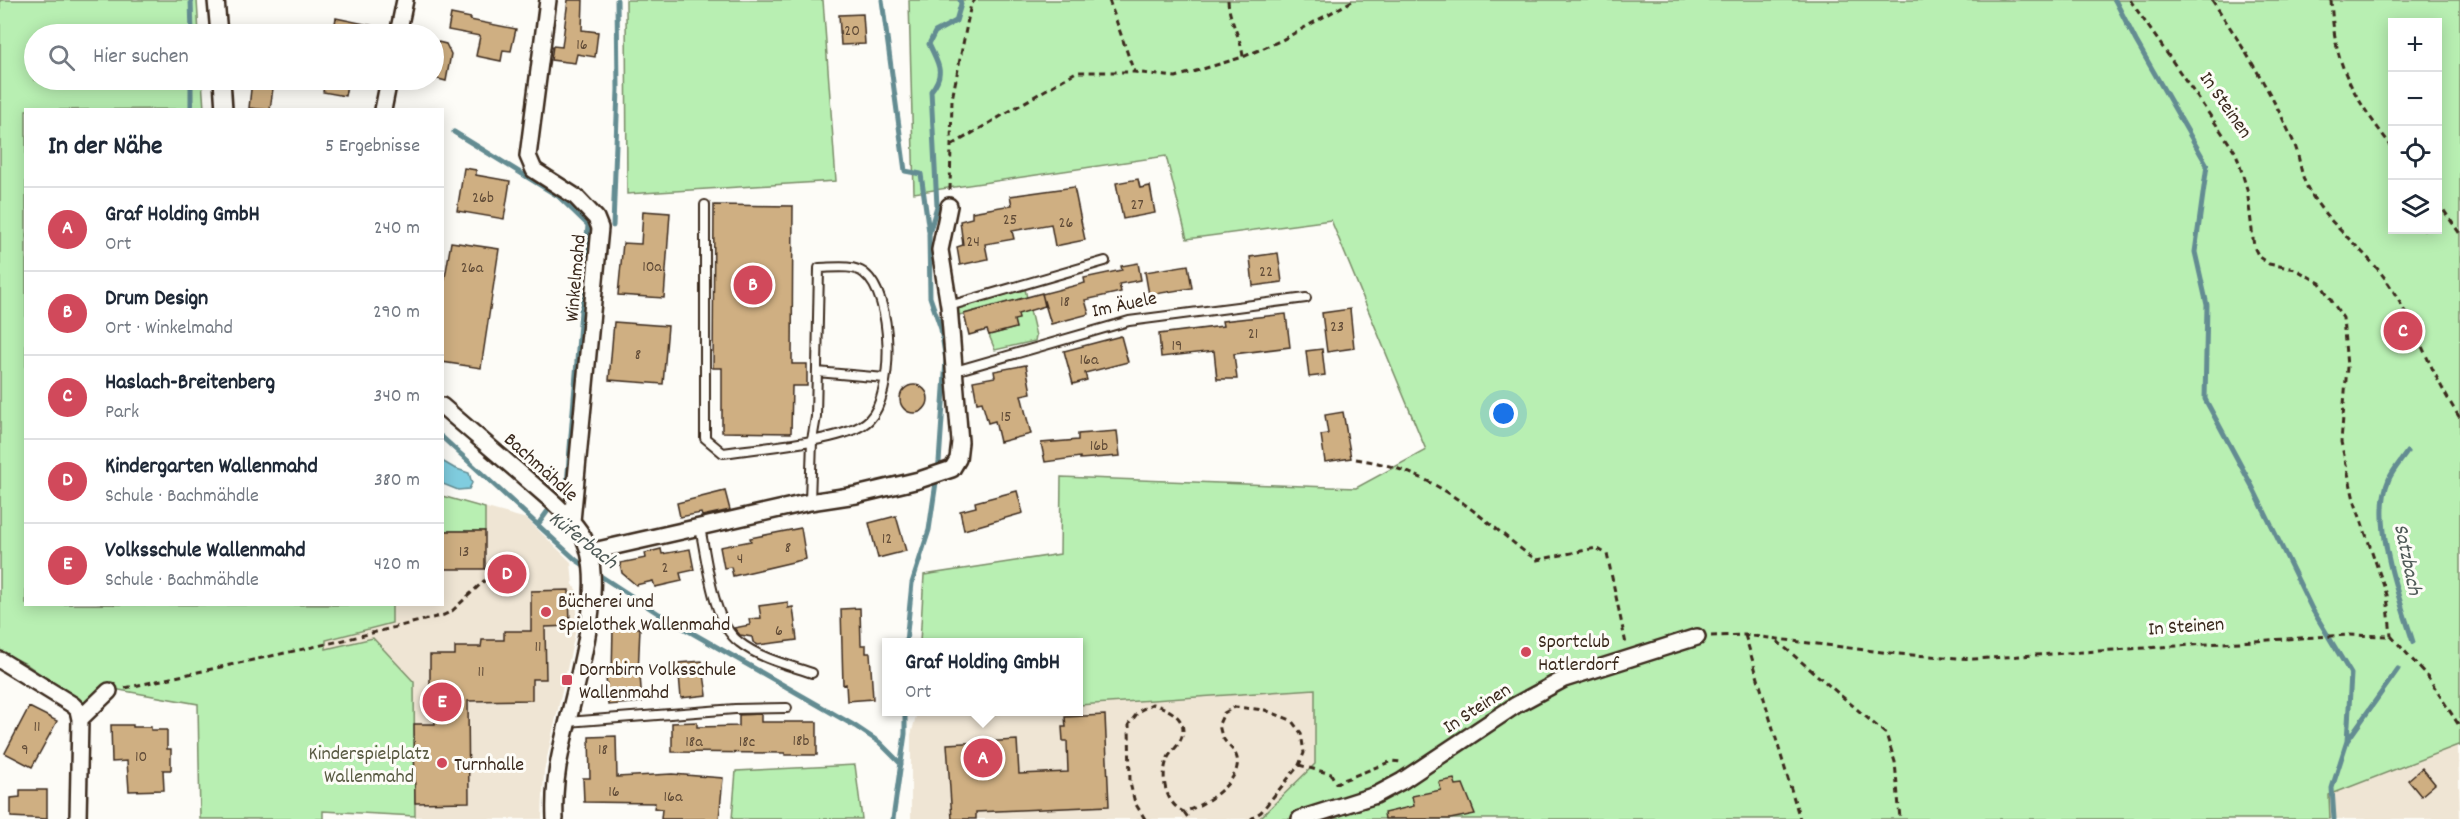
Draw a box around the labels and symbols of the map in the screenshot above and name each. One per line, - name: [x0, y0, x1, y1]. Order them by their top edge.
- house number: 20: [844, 20, 860, 43]
- house number: 16: [576, 34, 588, 57]
- street label: In Steinen: [2191, 67, 2258, 145]
- house number: 26b: [472, 187, 494, 210]
- house number: 27: [1130, 194, 1144, 217]
- house number: 25: [1003, 209, 1017, 232]
- house number: 26: [1059, 212, 1074, 235]
- house number: 24: [966, 231, 980, 254]
- street label: Winkelmahd: [559, 233, 595, 323]
- house number: 10a: [642, 256, 662, 279]
- house number: 26a: [461, 257, 484, 280]
- house number: 22: [1259, 261, 1273, 284]
- pin: B: [734, 262, 772, 308]
- street label: Im Äuele: [1090, 285, 1160, 326]
- house number: 18: [1060, 291, 1070, 314]
- pin: C: [2384, 308, 2422, 354]
- house number: 23: [1330, 316, 1344, 339]
- house number: 21: [1248, 323, 1258, 346]
- house number: 19: [1172, 335, 1182, 358]
- house number: 8: [635, 344, 641, 367]
- house number: 16a: [1080, 349, 1099, 372]
- your location: [1489, 399, 1518, 428]
- house number: 15: [1001, 406, 1011, 429]
- street label: Bachmähdle: [496, 427, 584, 510]
- house number: 16b: [1090, 435, 1108, 458]
- water label: Küferbach: [541, 505, 624, 579]
- water label: Satzbach: [2384, 521, 2428, 599]
- house number: 12: [882, 528, 892, 551]
- house number: 8: [785, 537, 791, 560]
- house number: 13: [459, 541, 469, 564]
- house number: 4: [737, 548, 743, 571]
- pin: D: [488, 552, 526, 596]
- house number: 2: [662, 557, 669, 580]
- place label: Bücherei und Spielothek Wallenmahd: [558, 589, 730, 640]
- marker: Bücherei und Spielothek Wallenmahd: [539, 605, 553, 619]
- street label: In Steinen: [2147, 611, 2225, 645]
- house number: 6: [775, 620, 783, 643]
- place label: Sportclub Hatlerdorf: [1538, 629, 1620, 680]
- house number: 11: [534, 636, 542, 659]
- marker: Sportclub Hatlerdorf: [1519, 645, 1533, 659]
- place label: Dornbirn Volksschule Wallenmahd: [579, 657, 736, 708]
- house number: 11: [477, 661, 485, 684]
- marker: Dornbirn Volksschule Wallenmahd: [560, 673, 574, 687]
- street label: In Steinen: [1438, 677, 1517, 742]
- pin: E: [422, 680, 462, 724]
- house number: 11: [33, 716, 41, 739]
- house number: 18b: [793, 730, 809, 753]
- house number: 18a: [685, 731, 703, 754]
- house number: 18c: [739, 731, 755, 754]
- pin: A: [964, 736, 1002, 780]
- house number: 9: [21, 739, 29, 762]
- house number: 18: [598, 739, 608, 762]
- park label: Kinderspielplatz Wallenmahd: [309, 741, 430, 792]
- house number: 10: [135, 746, 147, 769]
- place label: Turnhalle: [454, 752, 524, 780]
- marker: Turnhalle: [435, 756, 449, 770]
- house number: 16: [608, 781, 620, 804]
- house number: 16a: [664, 786, 683, 809]

